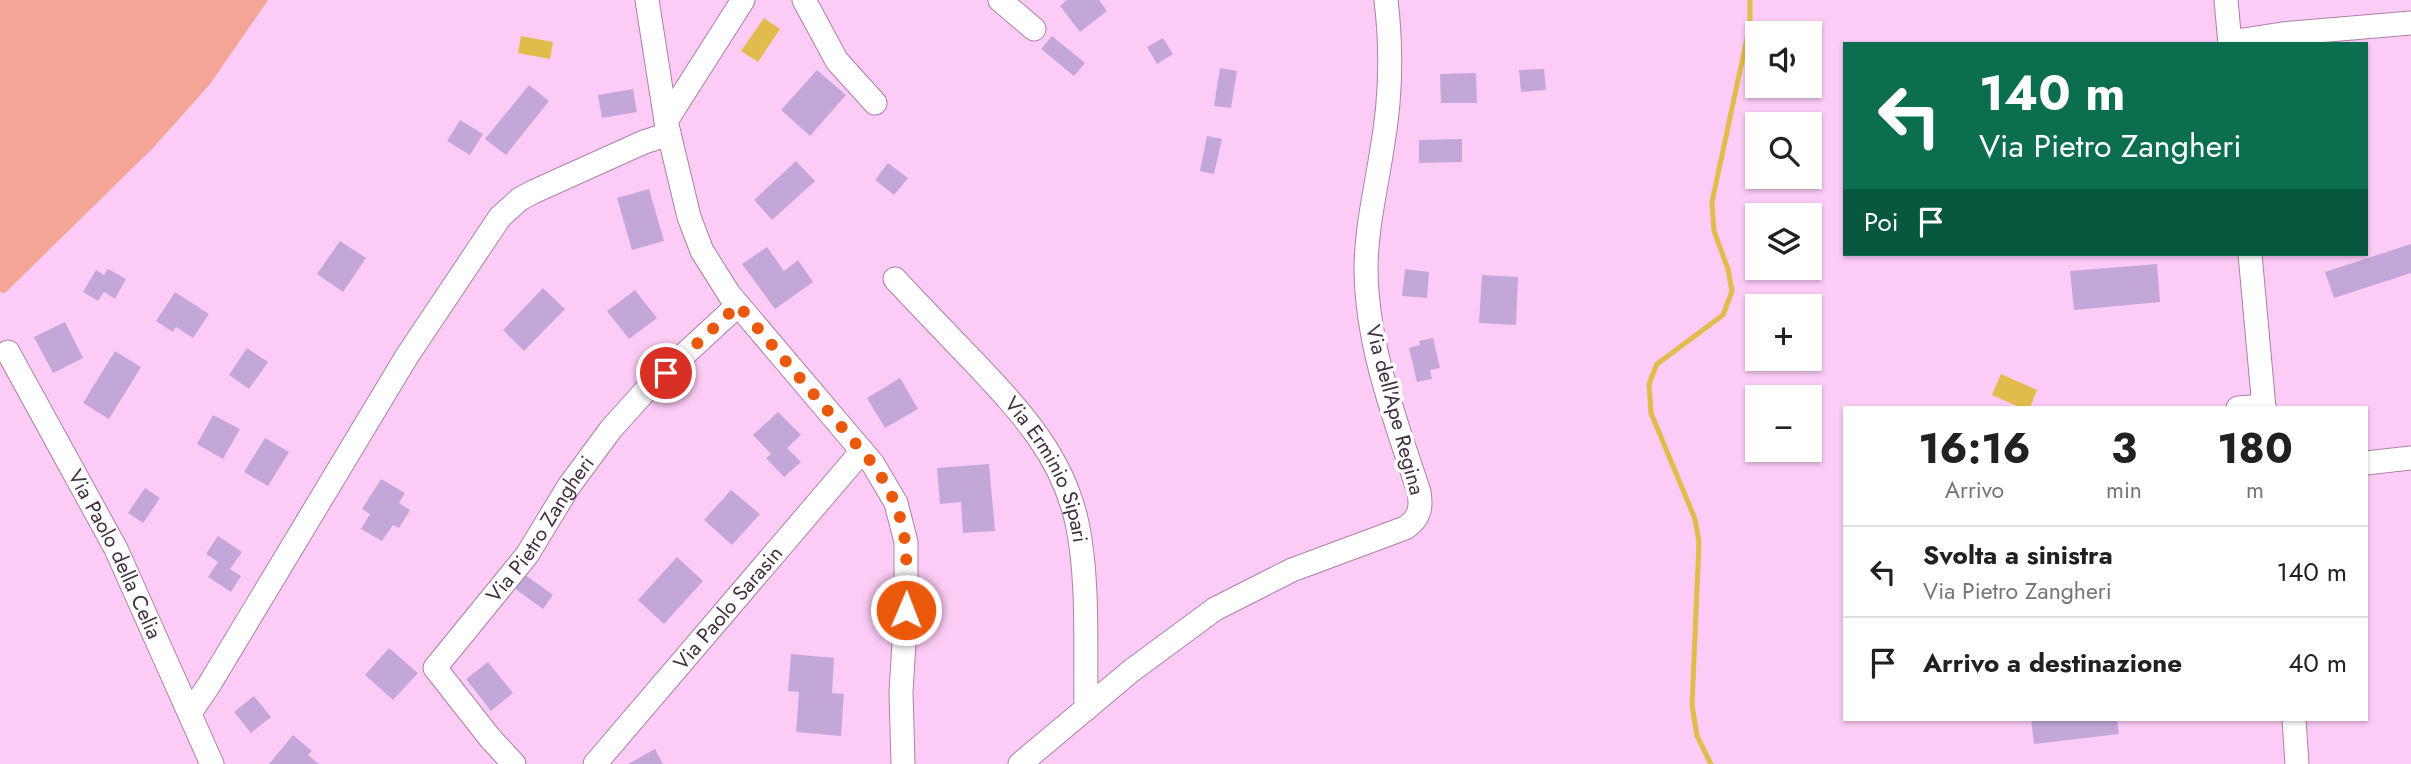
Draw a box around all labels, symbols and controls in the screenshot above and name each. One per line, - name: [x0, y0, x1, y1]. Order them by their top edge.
- map controls: [1745, 21, 1822, 462]
- button: sound: [1745, 21, 1822, 98]
- text: 140 m: [1979, 58, 2125, 128]
- icon: left: [1864, 70, 1955, 161]
- button: search: [1745, 112, 1822, 189]
- text: Via Pietro Zangheri: [1979, 123, 2241, 169]
- button: layers: [1745, 203, 1822, 280]
- text: Poi: [1864, 203, 1898, 241]
- icon: arrive: [1912, 203, 1950, 241]
- button: +: [1745, 294, 1822, 371]
- street label: Via dell'Ape Regina: [1358, 322, 1432, 498]
- pin: [636, 343, 696, 403]
- icon: arrive: [647, 354, 685, 392]
- button: −: [1745, 385, 1822, 462]
- street label: Via Erminio Sipari: [997, 390, 1095, 545]
- text: 16:16: [1918, 418, 2031, 479]
- text: 3: [2111, 418, 2137, 479]
- text: 180: [2217, 418, 2293, 479]
- street label: Via Pietro Zangheri: [479, 449, 601, 609]
- street label: Via Paolo della Celia: [60, 464, 169, 644]
- text: Arrivo: [1945, 473, 2004, 507]
- text: min: [2106, 473, 2142, 507]
- text: m: [2246, 473, 2264, 507]
- text: Svolta a sinistra: [1923, 536, 2113, 574]
- street label: Via Paolo Sarasin: [666, 539, 790, 677]
- icon: left: [1864, 553, 1902, 591]
- text: 140 m: [2276, 553, 2347, 591]
- position arrow: [869, 573, 943, 647]
- text: Via Pietro Zangheri: [1923, 574, 2112, 608]
- icon: arrive: [1864, 644, 1902, 682]
- text: Arrivo a destinazione: [1923, 644, 2182, 682]
- text: 40 m: [2288, 644, 2347, 682]

